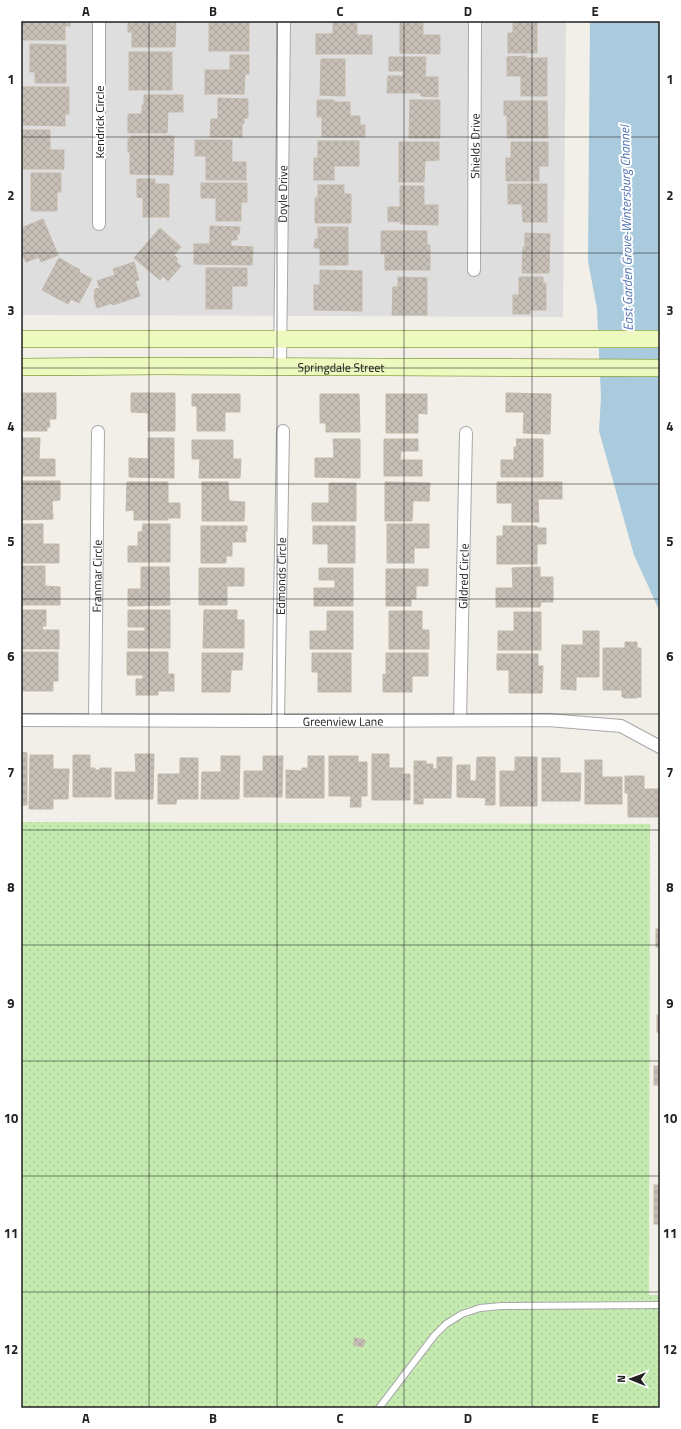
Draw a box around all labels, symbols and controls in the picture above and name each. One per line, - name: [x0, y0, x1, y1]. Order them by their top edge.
- text: A: [82, 1, 90, 21]
- text: B: [209, 1, 217, 21]
- text: C: [336, 1, 344, 21]
- text: D: [464, 1, 472, 21]
- text: E: [591, 1, 599, 21]
- text: 1: [7, 69, 15, 89]
- text: 1: [666, 69, 674, 89]
- street label: Kendrick Circle: [90, 85, 109, 159]
- street label: Shields Drive: [465, 113, 484, 179]
- water label: East Garden Grove-Wintersburg Channel: [614, 123, 638, 331]
- street label: Doyle Drive: [272, 165, 292, 223]
- text: 2: [7, 185, 15, 205]
- text: 2: [666, 185, 674, 205]
- text: 3: [7, 300, 15, 320]
- text: 3: [666, 300, 674, 320]
- street label: Springdale Street: [297, 357, 385, 376]
- text: 4: [7, 416, 15, 436]
- text: 4: [666, 416, 674, 436]
- text: 5: [7, 531, 15, 551]
- text: 5: [666, 531, 674, 551]
- street label: Edmonds Circle: [270, 537, 291, 615]
- street label: Franmar Circle: [87, 539, 106, 613]
- street label: Gildred Circle: [453, 543, 473, 609]
- text: 6: [7, 646, 15, 666]
- text: 6: [666, 646, 674, 666]
- street label: Greenview Lane: [303, 711, 383, 730]
- text: 7: [7, 762, 15, 782]
- text: 7: [666, 762, 674, 782]
- text: 8: [7, 877, 15, 897]
- text: 8: [666, 877, 674, 897]
- text: 9: [7, 993, 15, 1013]
- text: 9: [666, 993, 674, 1013]
- text: 10: [4, 1108, 18, 1128]
- text: 10: [663, 1108, 677, 1128]
- text: 11: [4, 1223, 18, 1243]
- text: 11: [663, 1223, 677, 1243]
- text: 12: [4, 1339, 18, 1359]
- text: 12: [663, 1339, 677, 1359]
- north arrow: [611, 1359, 651, 1399]
- text: N: [613, 1375, 629, 1383]
- text: A: [82, 1408, 90, 1428]
- text: B: [209, 1408, 217, 1428]
- text: C: [336, 1408, 344, 1428]
- text: D: [464, 1408, 472, 1428]
- text: E: [591, 1408, 599, 1428]

